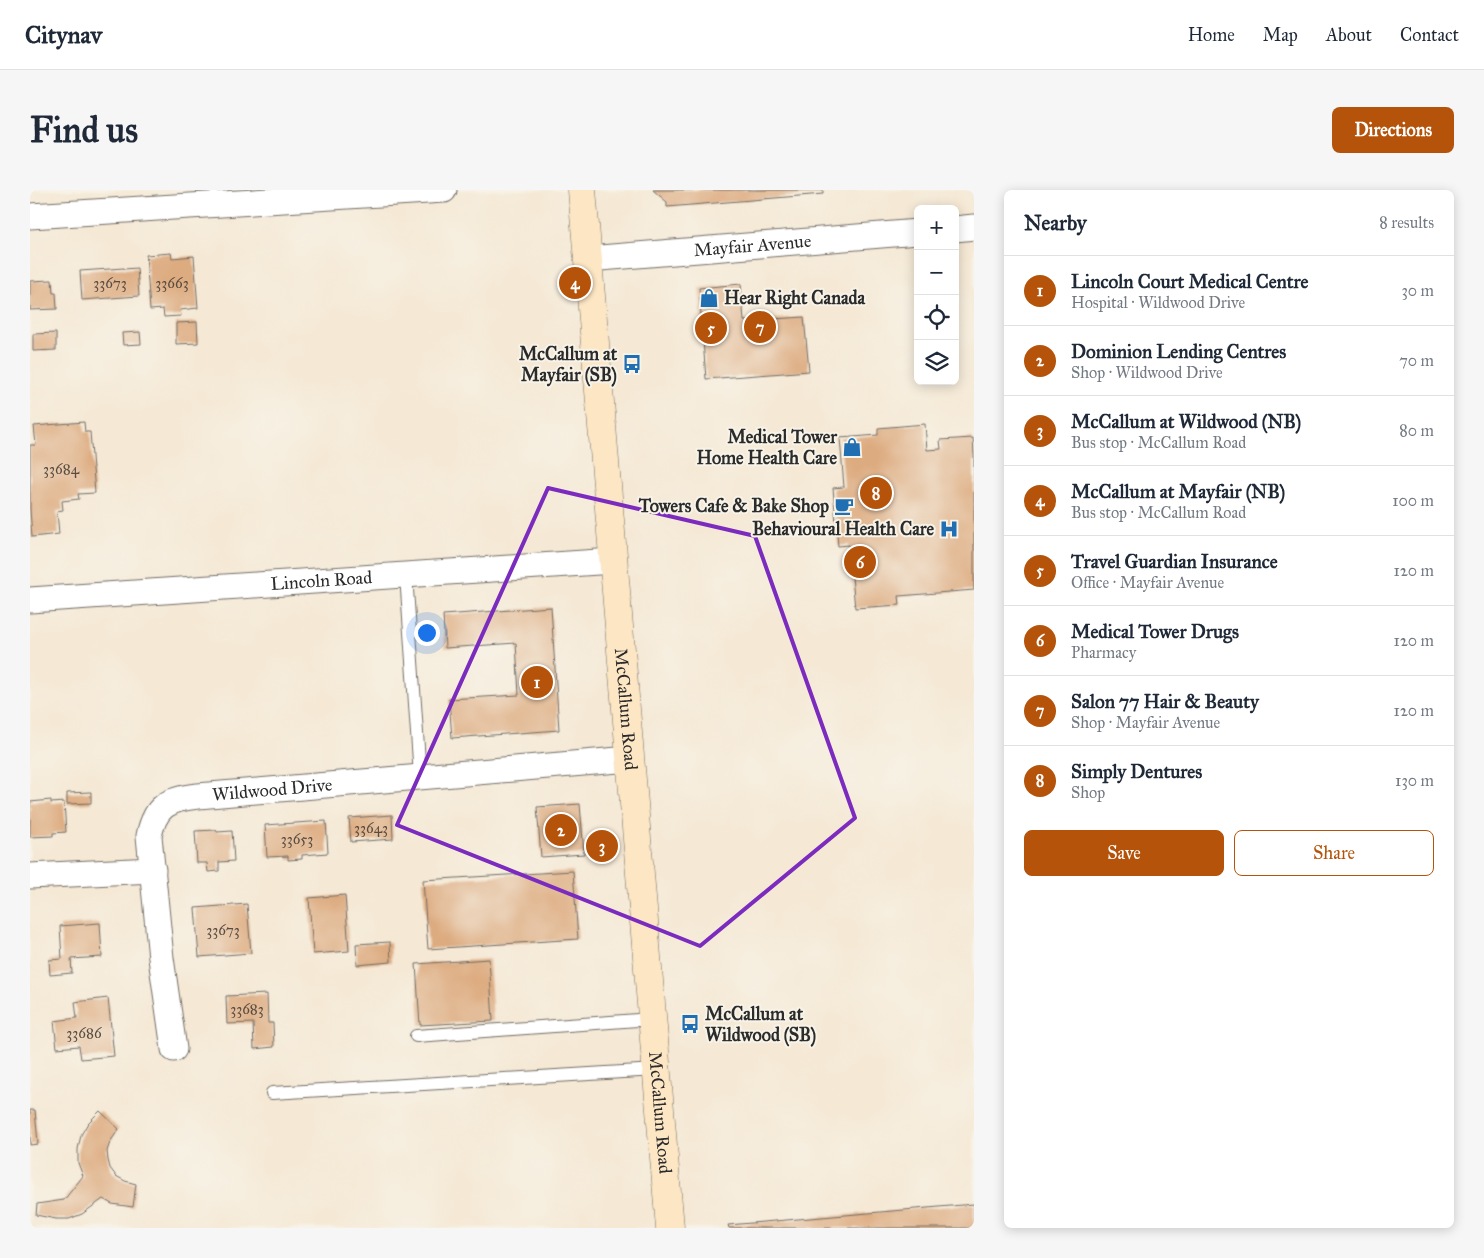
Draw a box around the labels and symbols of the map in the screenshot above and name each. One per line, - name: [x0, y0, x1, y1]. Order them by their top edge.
- street label: Mayfair Avenue: [693, 230, 812, 261]
- pin: 4: [559, 264, 591, 302]
- house number: 33673: [93, 274, 127, 292]
- house number: 33663: [155, 274, 189, 292]
- shop icon: Hear Right Canada: [698, 287, 720, 309]
- place label: Hear Right Canada: [724, 287, 866, 310]
- pin: 7: [744, 308, 776, 346]
- pin: 5: [695, 309, 727, 347]
- place label: McCallum at Mayfair (SB): [519, 343, 618, 387]
- bus stop icon: McCallum at Mayfair (SB): [621, 353, 643, 375]
- place label: Medical Tower Home Health Care: [697, 426, 838, 469]
- shop icon: Medical Tower Home Health Care: [841, 436, 863, 458]
- house number: 33684: [43, 460, 80, 478]
- pin: 8: [860, 474, 892, 512]
- place label: Towers Cafe & Bake Shop: [638, 495, 829, 518]
- cafe icon: Towers Cafe & Bake Shop: [833, 495, 855, 517]
- place label: Behavioural Health Care: [752, 518, 934, 540]
- hospital icon: Behavioural Health Care: [938, 518, 960, 540]
- pin: 6: [844, 543, 876, 581]
- street label: Lincoln Road: [270, 566, 373, 595]
- your location: [414, 620, 440, 646]
- street label: McCallum Road: [610, 647, 642, 771]
- pin: 1: [521, 663, 553, 701]
- street label: Wildwood Drive: [211, 774, 333, 806]
- pin: 2: [545, 811, 577, 849]
- house number: 33643: [354, 819, 388, 837]
- pin: 3: [586, 827, 618, 865]
- house number: 33653: [281, 830, 313, 848]
- house number: 33673: [206, 921, 240, 939]
- house number: 33683: [230, 1000, 264, 1018]
- place label: McCallum at Wildwood (SB): [705, 1003, 816, 1047]
- bus stop icon: McCallum at Wildwood (SB): [679, 1013, 701, 1035]
- house number: 33686: [66, 1024, 103, 1042]
- street label: McCallum Road: [644, 1051, 676, 1175]

